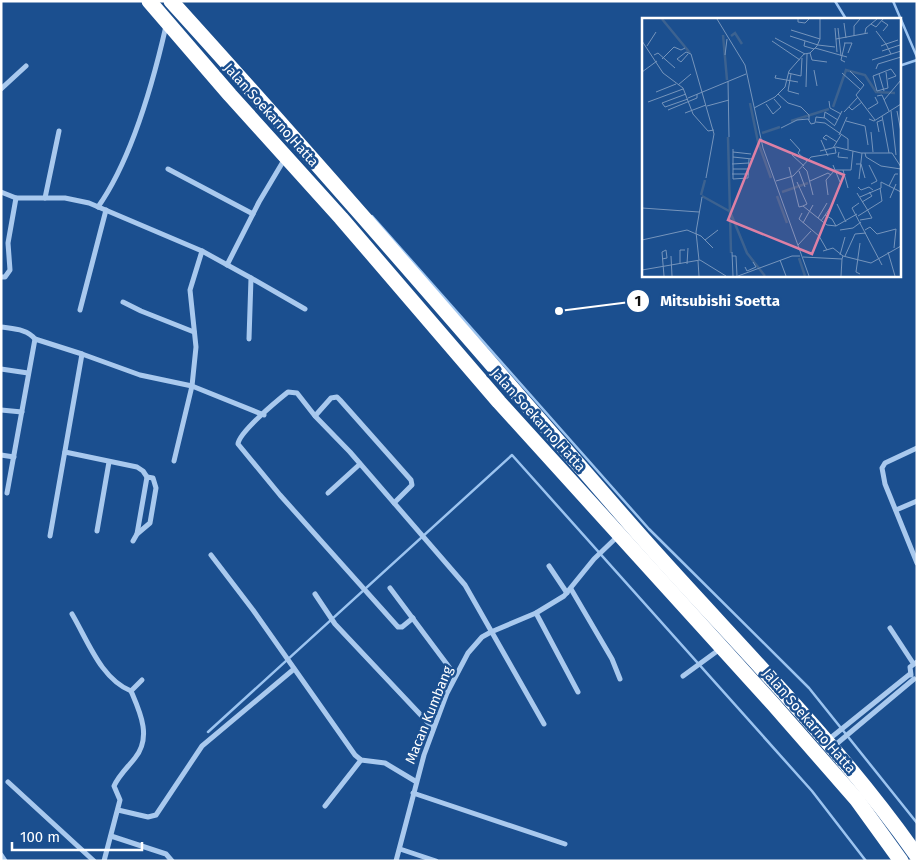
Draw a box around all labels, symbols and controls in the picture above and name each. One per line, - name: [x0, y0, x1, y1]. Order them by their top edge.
- inset map: [642, 18, 900, 276]
- street label: Jalan Soekarno Hatta: [220, 60, 322, 170]
- callout: Mitsubishi Soetta: [625, 286, 790, 316]
- text: 1: [635, 292, 641, 310]
- text: Mitsubishi Soetta: [660, 292, 780, 310]
- street label: Jalan Soekarno Hatta: [487, 365, 589, 475]
- street label: Macan Kumbang: [402, 663, 457, 766]
- street label: Jalan Soekarno Hatta: [759, 665, 859, 777]
- scale bar: [12, 820, 142, 852]
- text: 100 m: [20, 828, 60, 846]

